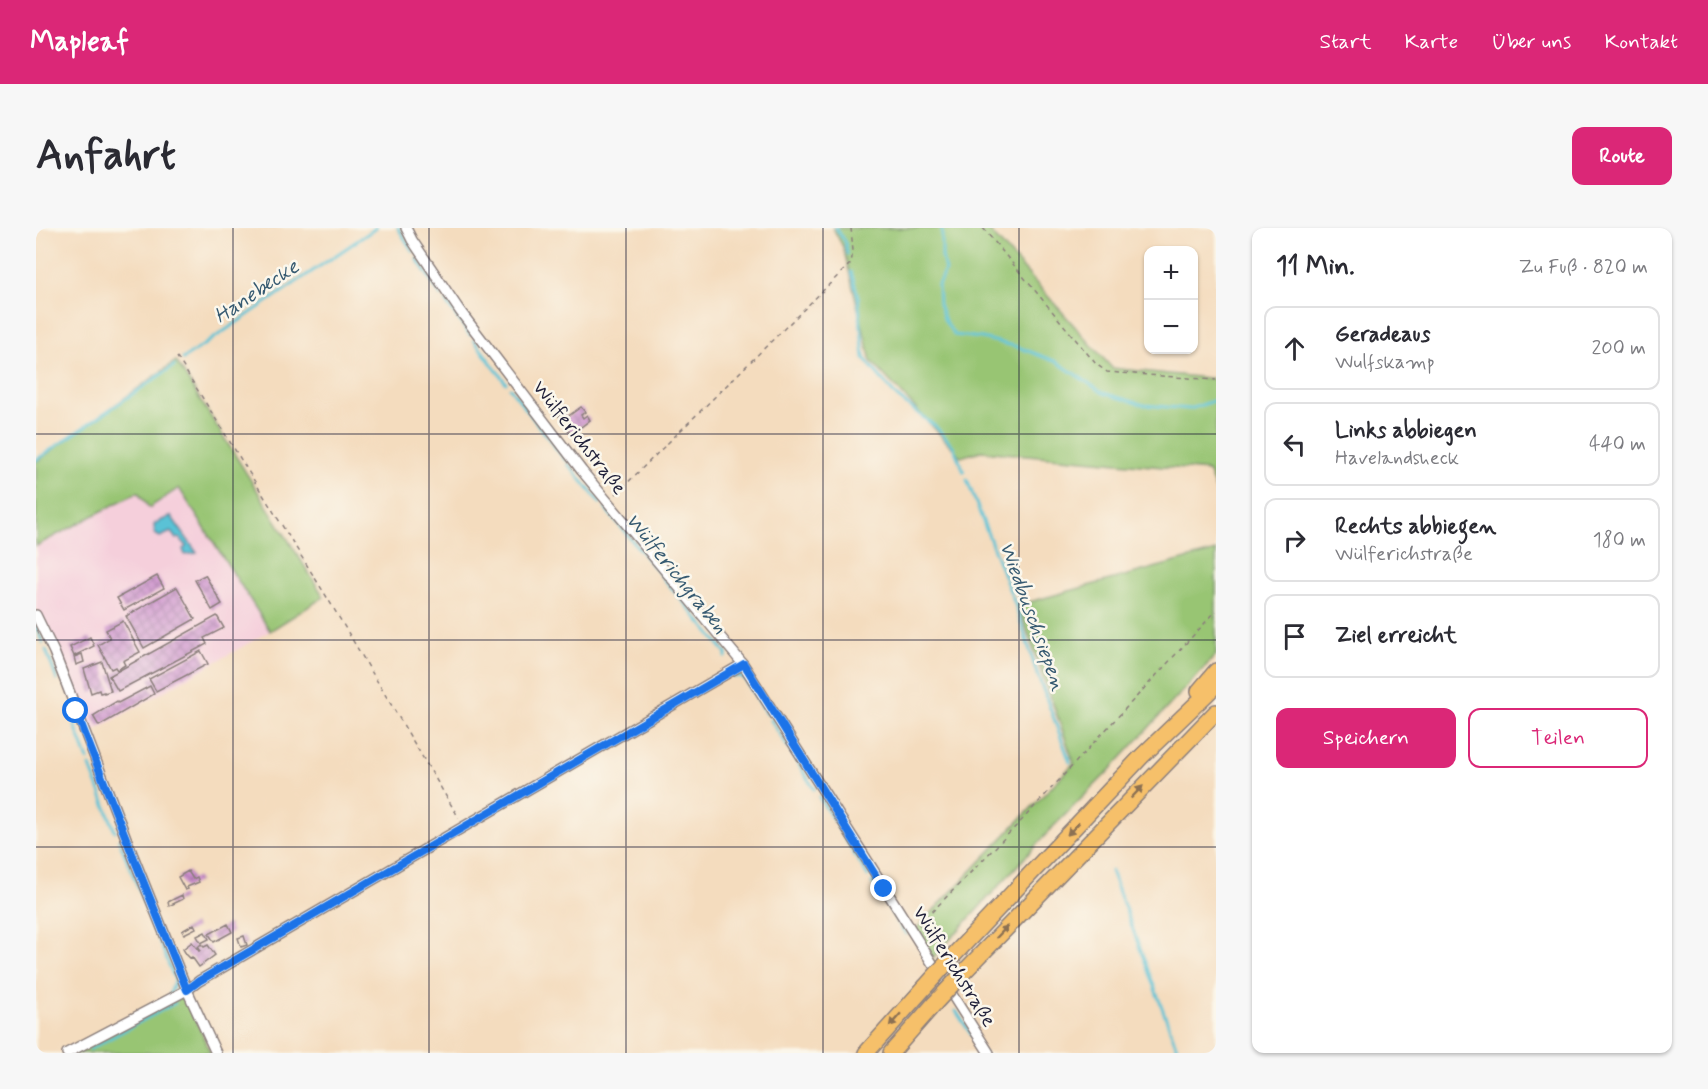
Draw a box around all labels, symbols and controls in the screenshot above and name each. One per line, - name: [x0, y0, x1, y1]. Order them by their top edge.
- text: Mapleaf: [30, 24, 129, 61]
- text: Start: [1320, 28, 1372, 56]
- text: Karte: [1405, 28, 1458, 56]
- text: Über uns: [1491, 28, 1571, 56]
- text: Kontakt: [1604, 28, 1678, 56]
- button: Route: [1572, 127, 1672, 185]
- text: Anfahrt: [36, 129, 176, 184]
- map controls: [1144, 246, 1198, 354]
- button: +: [1144, 246, 1198, 300]
- text: 11 Min.: [1276, 250, 1355, 284]
- water label: Hanebecke: [209, 253, 305, 331]
- text: Zu Fuß · 820 m: [1519, 254, 1648, 281]
- button: −: [1144, 300, 1198, 354]
- text: Geradeaus: [1335, 321, 1430, 349]
- icon: ahead: [1278, 332, 1311, 365]
- text: 200 m: [1591, 335, 1646, 362]
- text: Wulfskamp: [1335, 349, 1435, 376]
- street label: Wülferichstraße: [526, 375, 632, 501]
- text: Links abbiegen: [1335, 417, 1477, 445]
- icon: left: [1278, 428, 1311, 461]
- text: 440 m: [1589, 431, 1646, 458]
- text: Havelandsheck: [1335, 445, 1459, 472]
- water label: Wülferichgraben: [619, 507, 734, 640]
- text: Rechts abbiegen: [1335, 513, 1496, 541]
- icon: right: [1278, 524, 1311, 557]
- text: 180 m: [1593, 527, 1646, 554]
- water label: Wiedbuschsiepen: [992, 538, 1072, 695]
- text: Wülferichstraße: [1335, 541, 1473, 568]
- icon: arrive: [1278, 620, 1311, 653]
- text: Ziel erreicht: [1335, 622, 1457, 650]
- route start: [62, 697, 88, 723]
- button: Speichern: [1276, 708, 1456, 768]
- button: Teilen: [1468, 708, 1648, 768]
- one-way arrow: [1130, 785, 1144, 799]
- one-way arrow: [1066, 822, 1080, 837]
- route end: [870, 875, 896, 901]
- street label: Wülferichstraße: [906, 901, 1002, 1033]
- one-way arrow: [995, 924, 1009, 939]
- one-way arrow: [889, 1012, 902, 1027]

